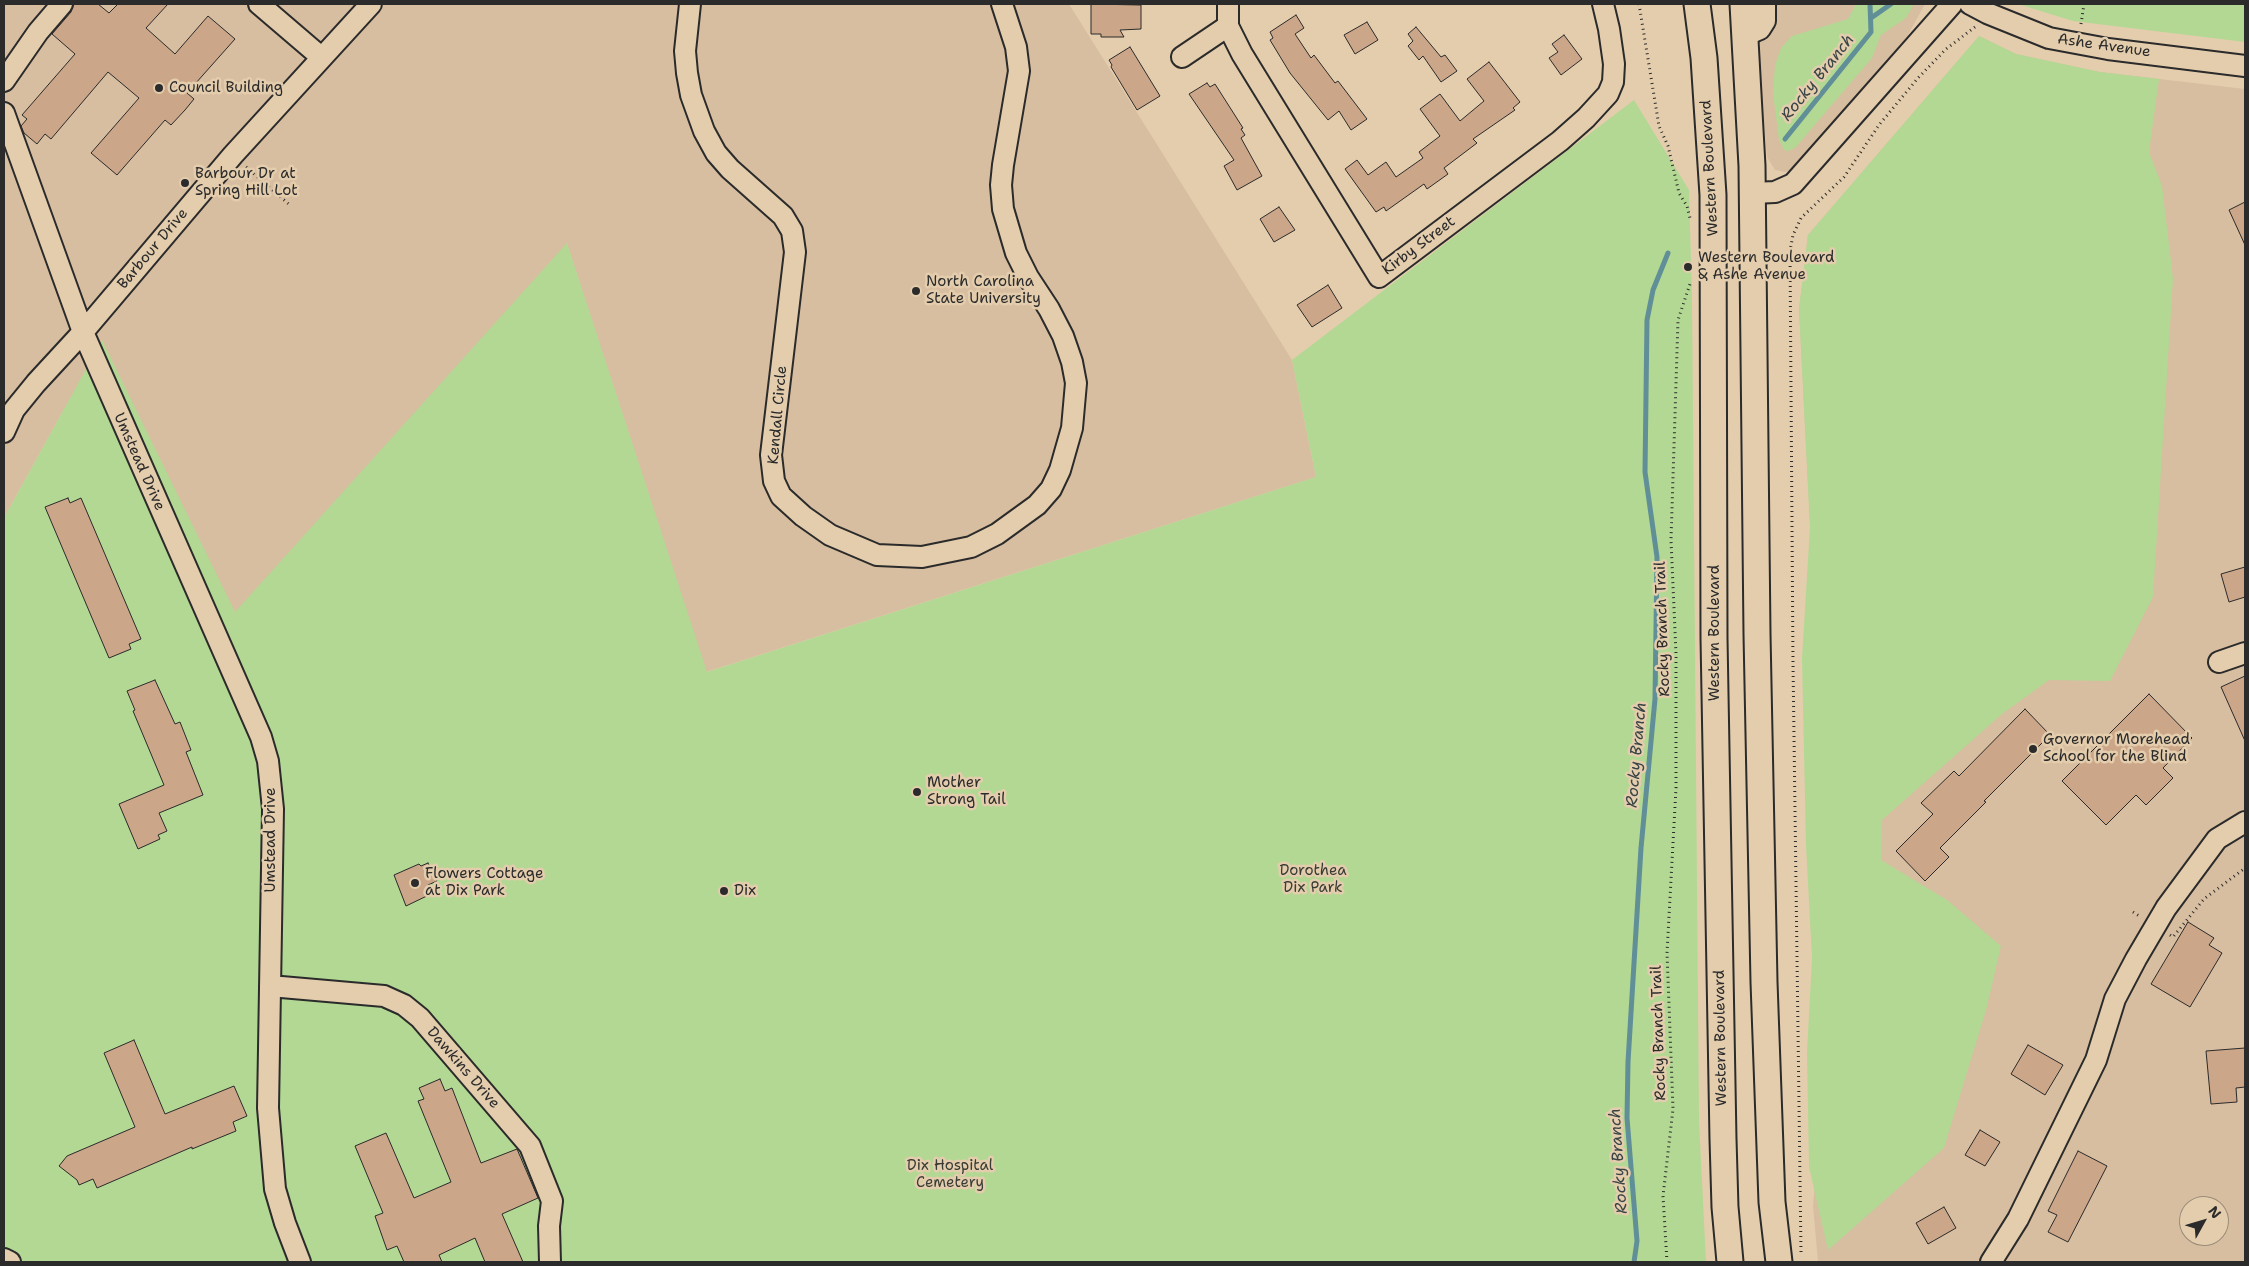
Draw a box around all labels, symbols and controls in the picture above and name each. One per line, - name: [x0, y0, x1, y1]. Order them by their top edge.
- water label: Rocky Branch: [1777, 31, 1859, 125]
- street label: Ashe Avenue: [2056, 31, 2152, 61]
- place label: Council Building: [169, 79, 283, 97]
- marker: Council Building: [153, 82, 165, 94]
- street label: Western Boulevard: [1697, 99, 1723, 237]
- place label: Barbour Dr at Spring Hill Lot: [195, 165, 298, 200]
- marker: Barbour Dr at Spring Hill Lot: [179, 177, 191, 189]
- street label: Barbour Drive: [114, 205, 192, 293]
- street label: Kirby Street: [1379, 213, 1459, 279]
- place label: Western Boulevard & Ashe Avenue: [1698, 249, 1834, 284]
- marker: Western Boulevard & Ashe Avenue: [1682, 261, 1694, 273]
- place label: North Carolina State University: [926, 273, 1041, 308]
- marker: North Carolina State University: [910, 285, 922, 297]
- street label: Kendall Circle: [765, 365, 791, 465]
- street label: Umstead Drive: [109, 410, 169, 514]
- street label: Rocky Branch Trail: [1652, 561, 1674, 697]
- street label: Western Boulevard: [1706, 565, 1724, 701]
- water label: Rocky Branch: [1623, 701, 1651, 809]
- place label: Governor Morehead School for the Blind: [2043, 731, 2190, 766]
- marker: Governor Morehead School for the Blind: [2027, 743, 2039, 755]
- place label: Mother Strong Tail: [927, 774, 1006, 809]
- marker: Mother Strong Tail: [911, 786, 923, 798]
- street label: Umstead Drive: [262, 787, 280, 893]
- park label: Dorothea Dix Park: [1279, 862, 1347, 897]
- place label: Flowers Cottage at Dix Park: [425, 865, 543, 900]
- marker: Flowers Cottage at Dix Park: [409, 877, 421, 889]
- place label: Dix: [734, 882, 756, 900]
- marker: Dix: [718, 885, 730, 897]
- street label: Rocky Branch Trail: [1648, 965, 1670, 1101]
- street label: Western Boulevard: [1711, 970, 1731, 1106]
- street label: Dawkins Drive: [423, 1024, 503, 1112]
- water label: Rocky Branch: [1606, 1108, 1632, 1214]
- park label: Dix Hospital Cemetery: [907, 1157, 993, 1192]
- north arrow: [2179, 1196, 2229, 1246]
- text: N: [2204, 1202, 2225, 1222]

